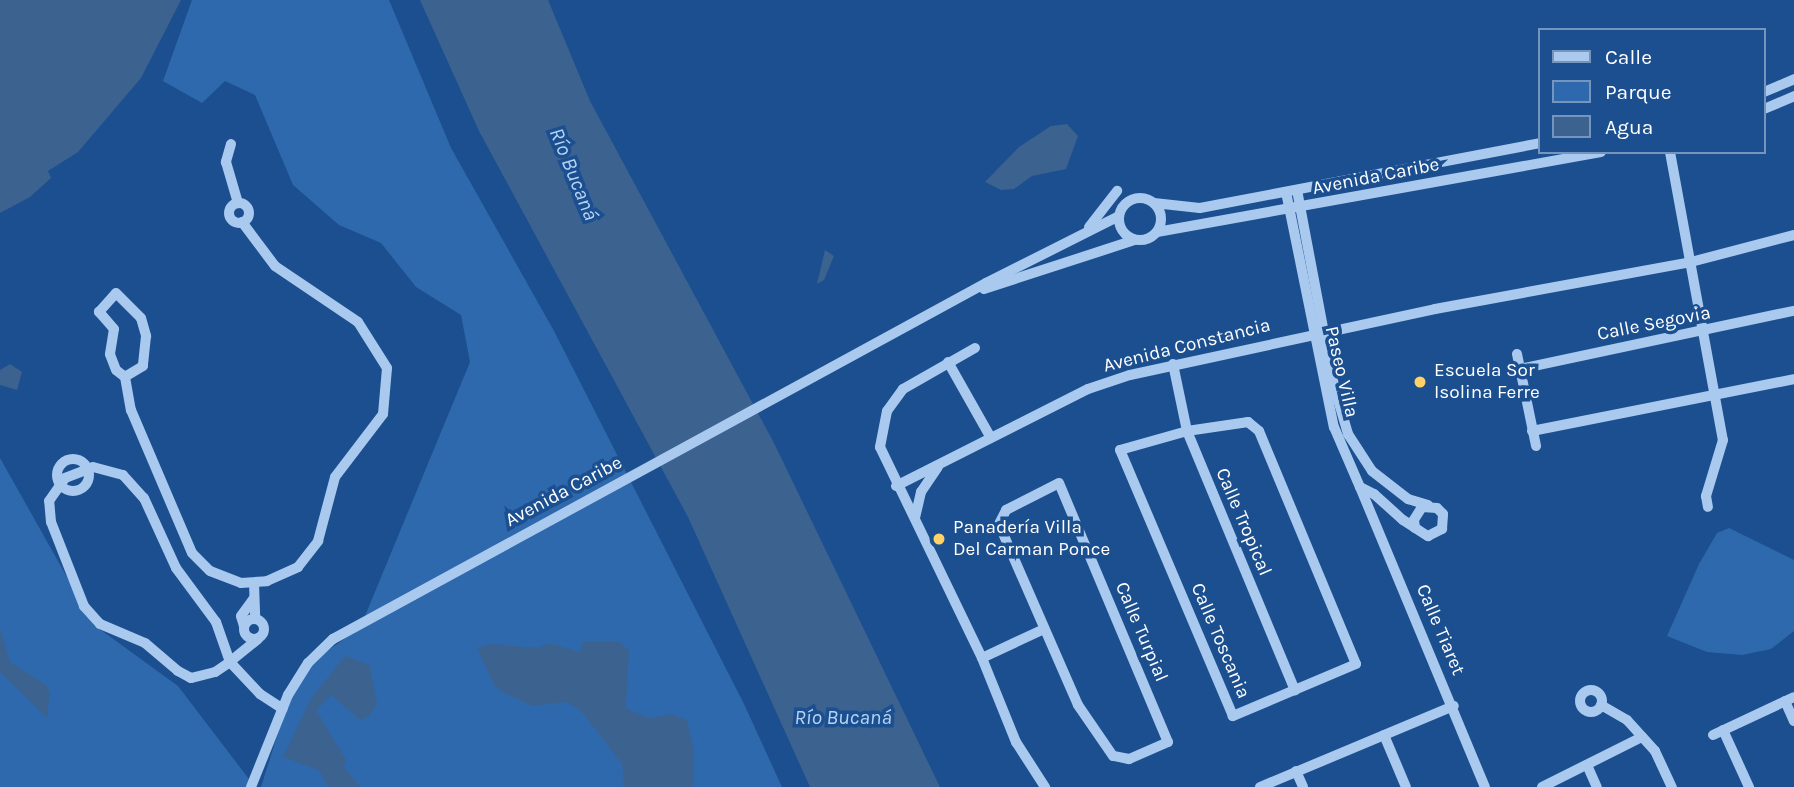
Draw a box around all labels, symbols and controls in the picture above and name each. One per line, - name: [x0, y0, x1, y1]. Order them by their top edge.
- legend: [1538, 28, 1766, 154]
- text: Calle: [1605, 45, 1652, 69]
- text: Parque: [1605, 80, 1672, 104]
- text: Agua: [1605, 115, 1653, 139]
- water label: Río Bucaná: [544, 124, 604, 224]
- street label: Avenida Caribe: [1311, 154, 1441, 200]
- street label: Calle Segovia: [1595, 302, 1713, 346]
- street label: Avenida Constancia: [1101, 314, 1273, 378]
- street label: Paseo Villa: [1319, 324, 1363, 420]
- place label: Escuela Sor Isolina Ferre: [1434, 360, 1540, 404]
- marker: Escuela Sor Isolina Ferre: [1412, 374, 1428, 390]
- street label: Avenida Caribe: [502, 452, 626, 532]
- street label: Calle Tropical: [1210, 465, 1276, 579]
- place label: Panadería Villa Del Carman Ponce: [953, 517, 1110, 561]
- marker: Panadería Villa Del Carman Ponce: [931, 531, 947, 547]
- street label: Calle Turpial: [1110, 579, 1172, 685]
- street label: Calle Toscania: [1185, 580, 1255, 702]
- street label: Calle Tiaret: [1411, 581, 1469, 679]
- water label: Río Bucaná: [794, 704, 892, 730]

